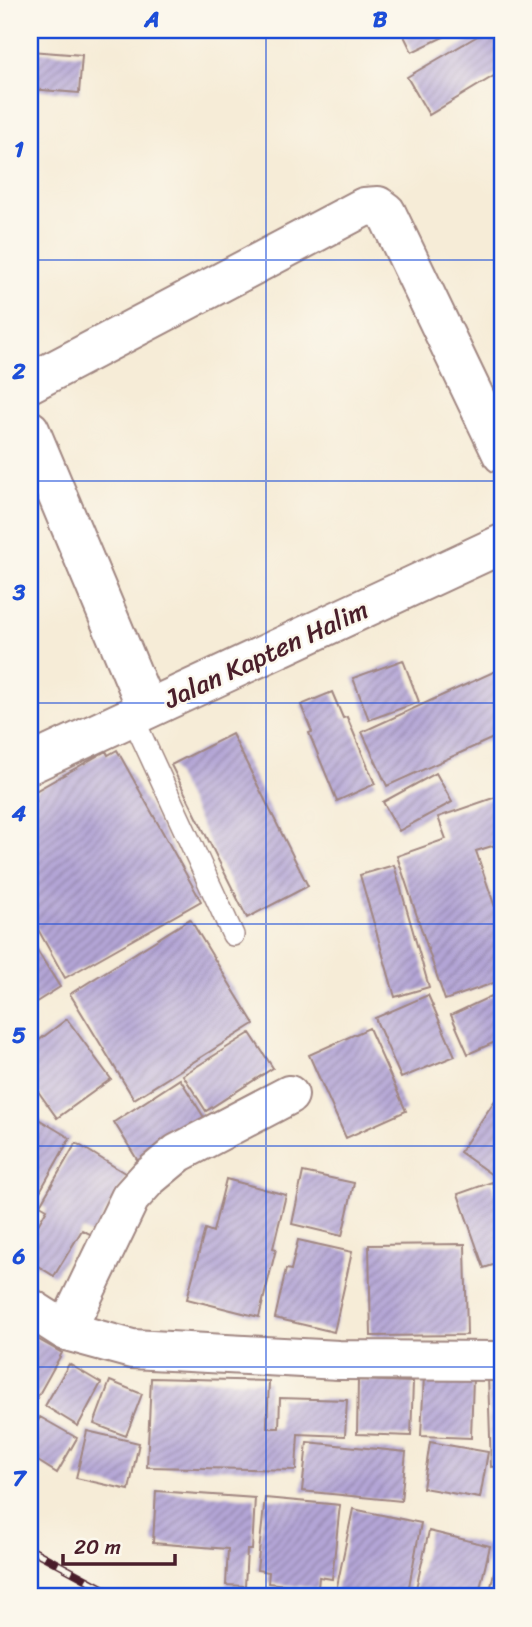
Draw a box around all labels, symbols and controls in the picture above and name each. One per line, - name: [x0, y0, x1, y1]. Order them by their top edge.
- text: A: [143, 0, 160, 40]
- text: B: [373, 0, 388, 40]
- text: 1: [14, 129, 24, 170]
- text: 2: [11, 351, 26, 392]
- text: 3: [12, 572, 26, 613]
- street label: Jalan Kapten Halim: [155, 587, 376, 722]
- text: 4: [11, 793, 27, 834]
- text: 5: [12, 1015, 26, 1056]
- text: 6: [11, 1236, 26, 1277]
- text: 7: [12, 1458, 27, 1499]
- scale bar: [63, 1522, 175, 1566]
- text: 20 m: [74, 1528, 121, 1566]

